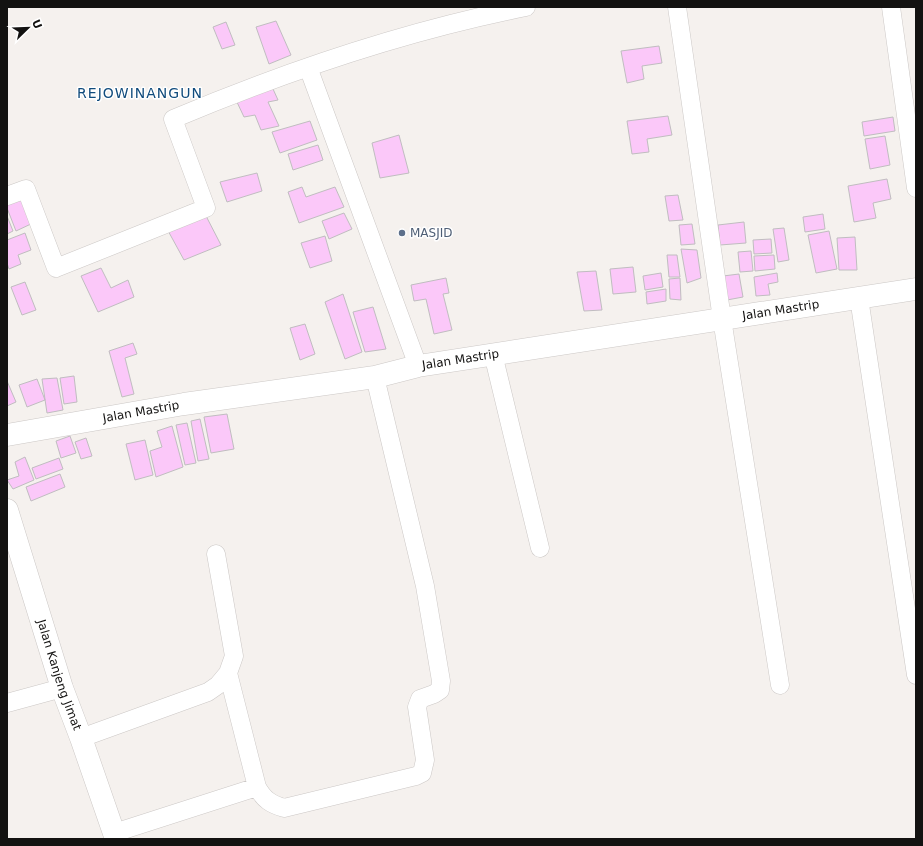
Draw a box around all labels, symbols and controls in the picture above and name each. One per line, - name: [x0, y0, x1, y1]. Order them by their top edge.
- north arrow: [8, 8, 48, 48]
- text: U: [29, 18, 44, 31]
- district label: REJOWINANGUN: [77, 85, 203, 101]
- place label: MASJID: [410, 226, 453, 240]
- marker: MASJID: [397, 228, 407, 238]
- street label: Jalan Mastrip: [740, 297, 820, 323]
- street label: Jalan Mastrip: [420, 347, 500, 372]
- street label: Jalan Mastrip: [101, 398, 180, 425]
- street label: Jalan Kanjeng Jimat: [34, 617, 85, 733]

